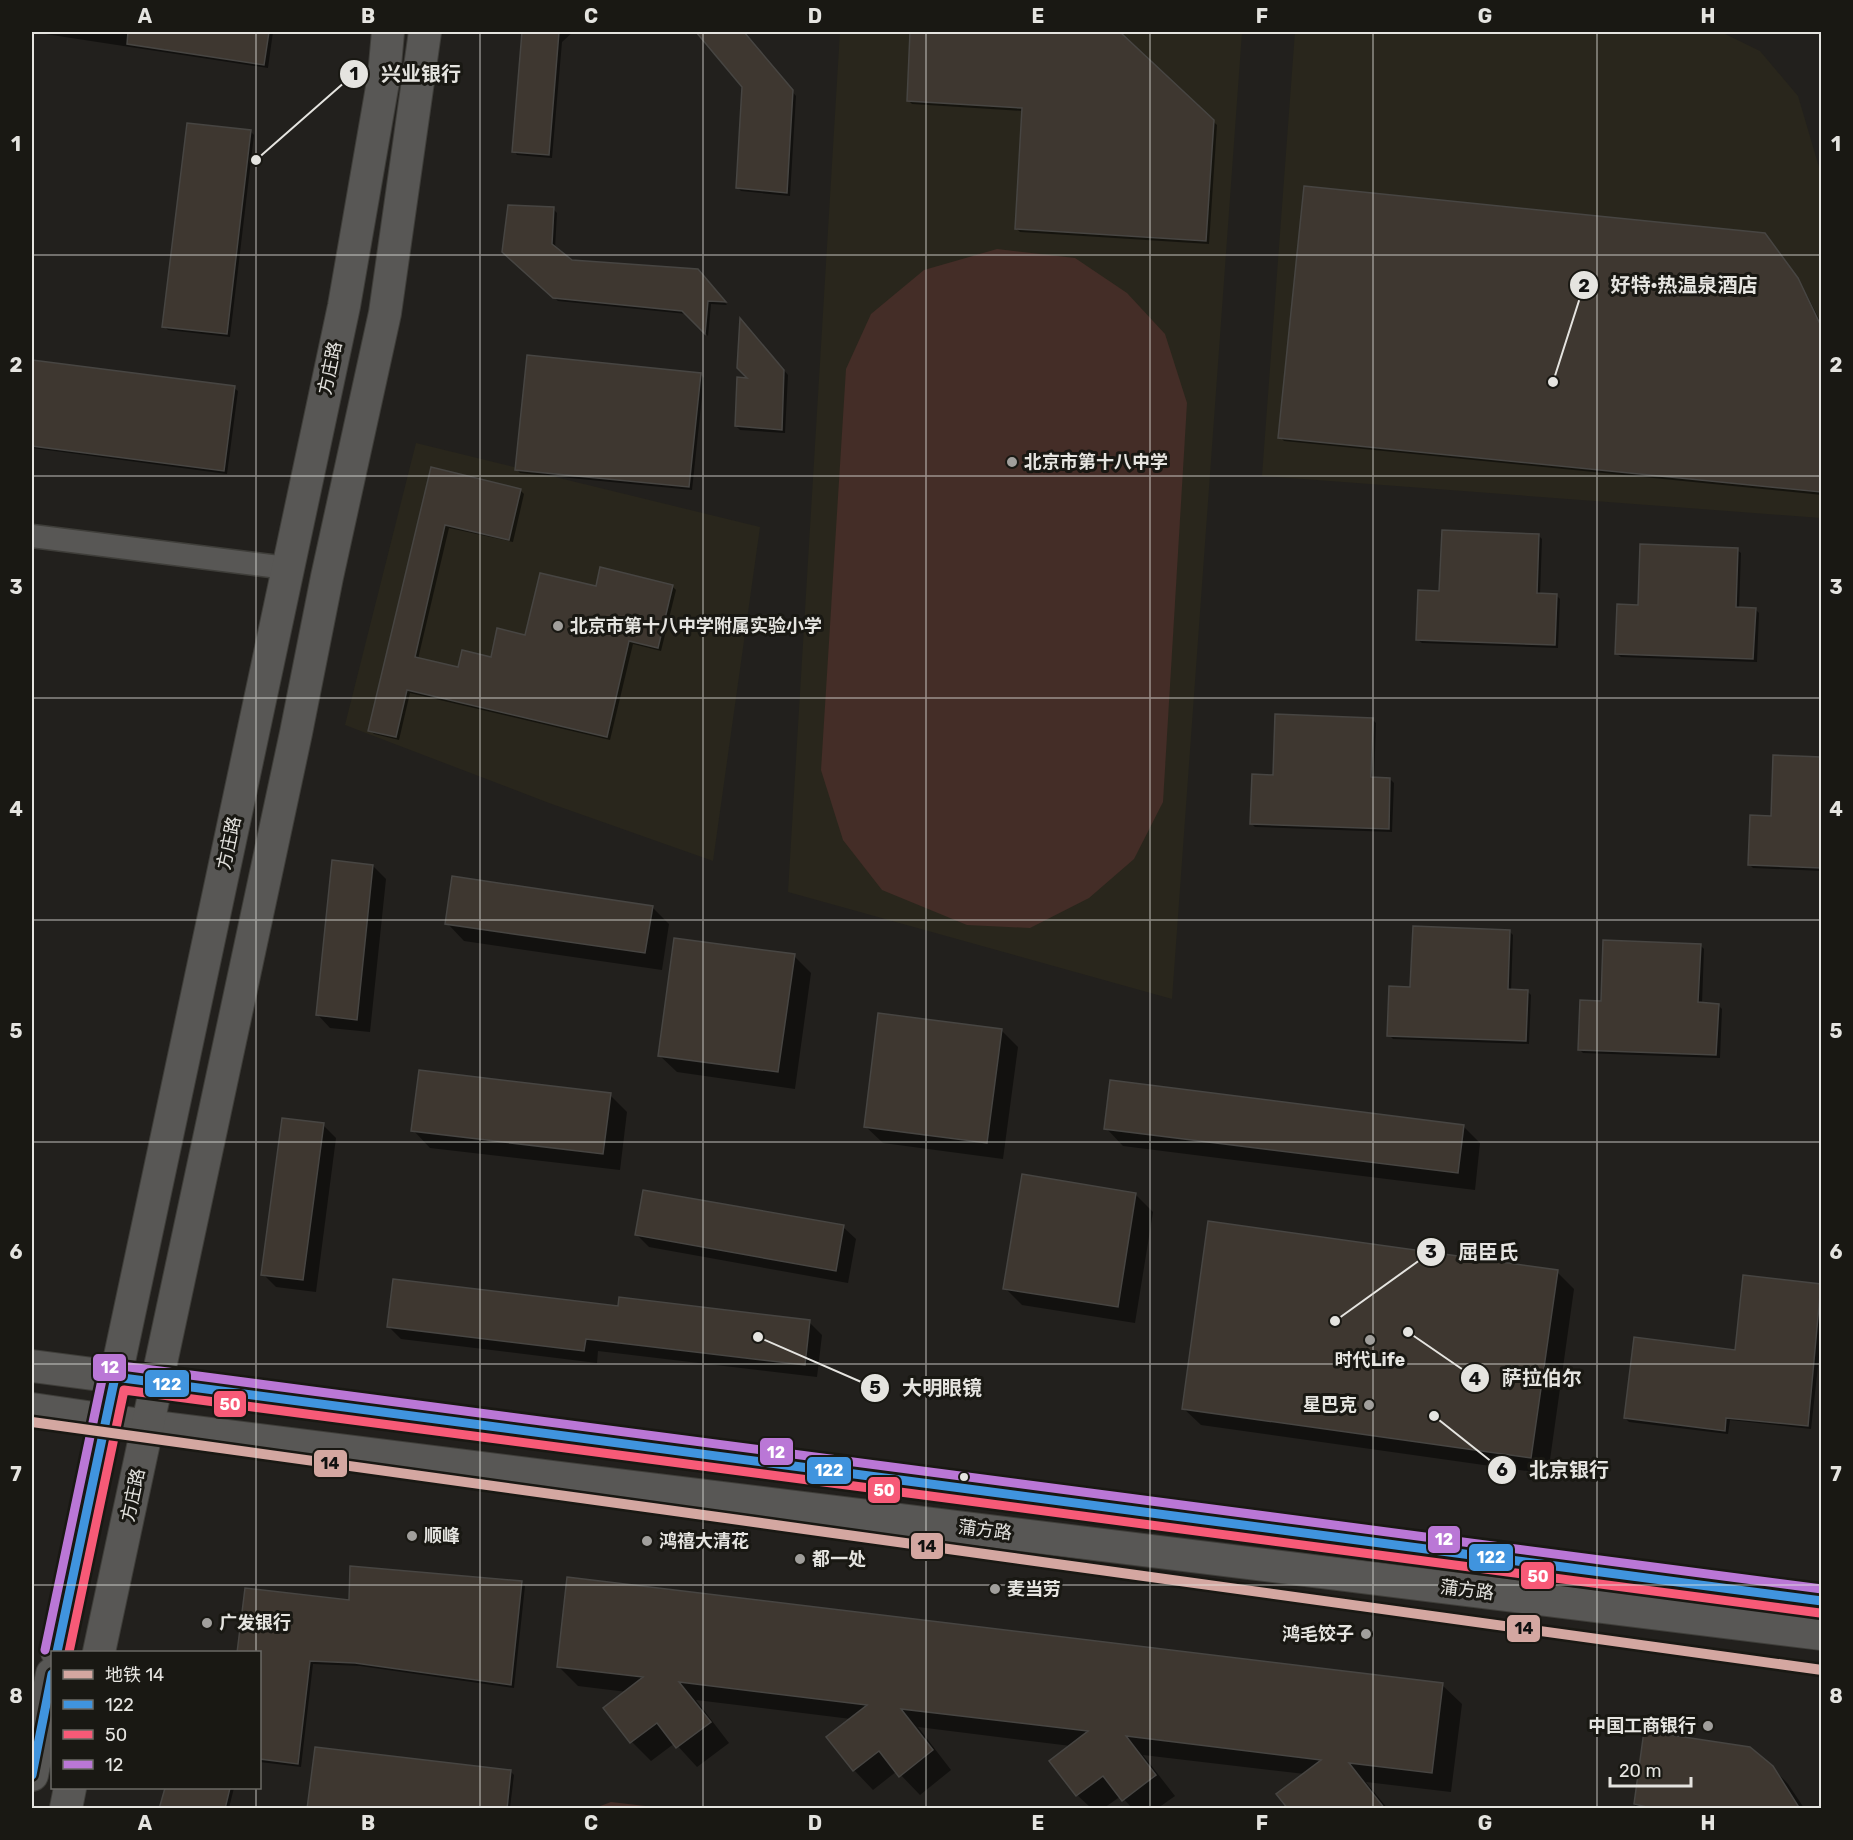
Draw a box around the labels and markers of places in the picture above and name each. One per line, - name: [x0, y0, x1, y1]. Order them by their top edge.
- callout: 兴业银行: [339, 55, 473, 93]
- callout: 好特·热温泉酒店: [1569, 266, 1769, 304]
- place label: 北京市第十八中学: [1024, 451, 1168, 473]
- marker: 北京市第十八中学: [1005, 455, 1019, 469]
- place label: 北京市第十八中学附属实验小学: [570, 615, 822, 637]
- marker: 北京市第十八中学附属实验小学: [551, 619, 565, 633]
- callout: 屈臣氏: [1416, 1233, 1530, 1271]
- marker: 时代Life: [1363, 1333, 1377, 1347]
- place label: 时代Life: [1335, 1349, 1406, 1371]
- callout: 萨拉伯尔: [1460, 1359, 1594, 1397]
- callout: 大明眼镜: [860, 1369, 994, 1407]
- place label: 星巴克: [1303, 1394, 1357, 1416]
- marker: 星巴克: [1362, 1398, 1376, 1412]
- callout: 北京银行: [1487, 1451, 1621, 1489]
- unlabelled marker: [958, 1471, 970, 1483]
- place label: 顺峰: [424, 1525, 460, 1547]
- marker: 顺峰: [405, 1529, 419, 1543]
- place label: 鸿禧大清花: [659, 1530, 749, 1552]
- marker: 鸿禧大清花: [640, 1534, 654, 1548]
- place label: 都一处: [812, 1548, 866, 1570]
- marker: 都一处: [793, 1552, 807, 1566]
- place label: 麦当劳: [1007, 1578, 1061, 1600]
- marker: 麦当劳: [988, 1582, 1002, 1596]
- place label: 广发银行: [219, 1612, 291, 1634]
- marker: 广发银行: [200, 1616, 214, 1630]
- place label: 鸿毛饺子: [1282, 1623, 1354, 1645]
- marker: 鸿毛饺子: [1359, 1627, 1373, 1641]
- place label: 中国工商银行: [1588, 1715, 1696, 1737]
- marker: 中国工商银行: [1701, 1719, 1715, 1733]

